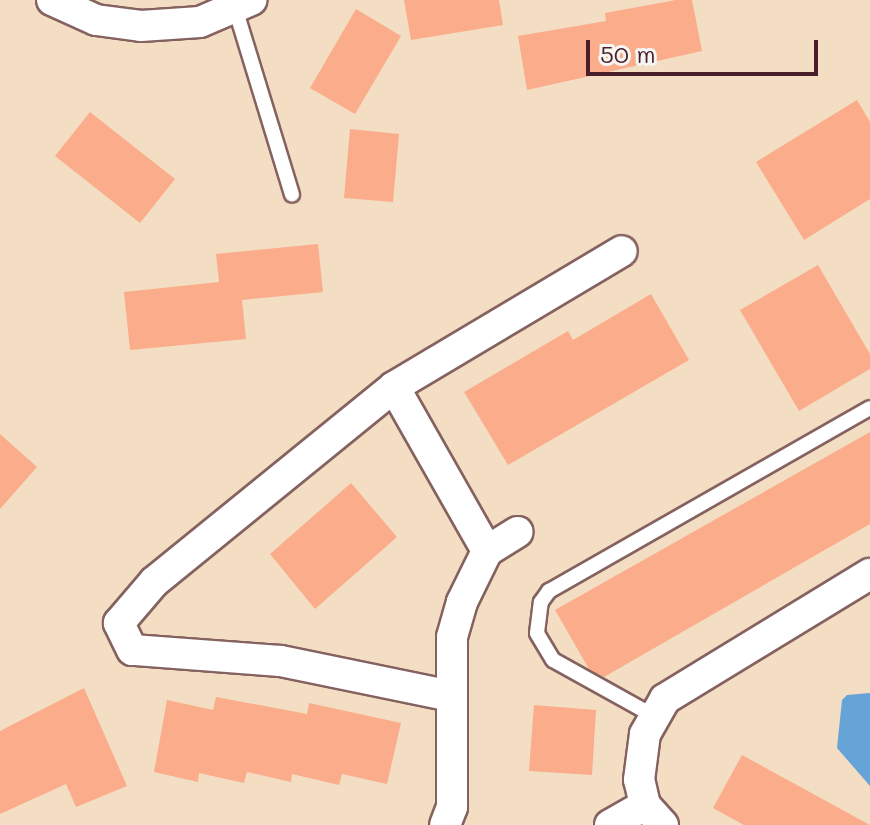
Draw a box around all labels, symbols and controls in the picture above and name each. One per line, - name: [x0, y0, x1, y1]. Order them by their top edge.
- scale bar: [590, 24, 822, 74]
- text: 50 m: [600, 38, 656, 69]

